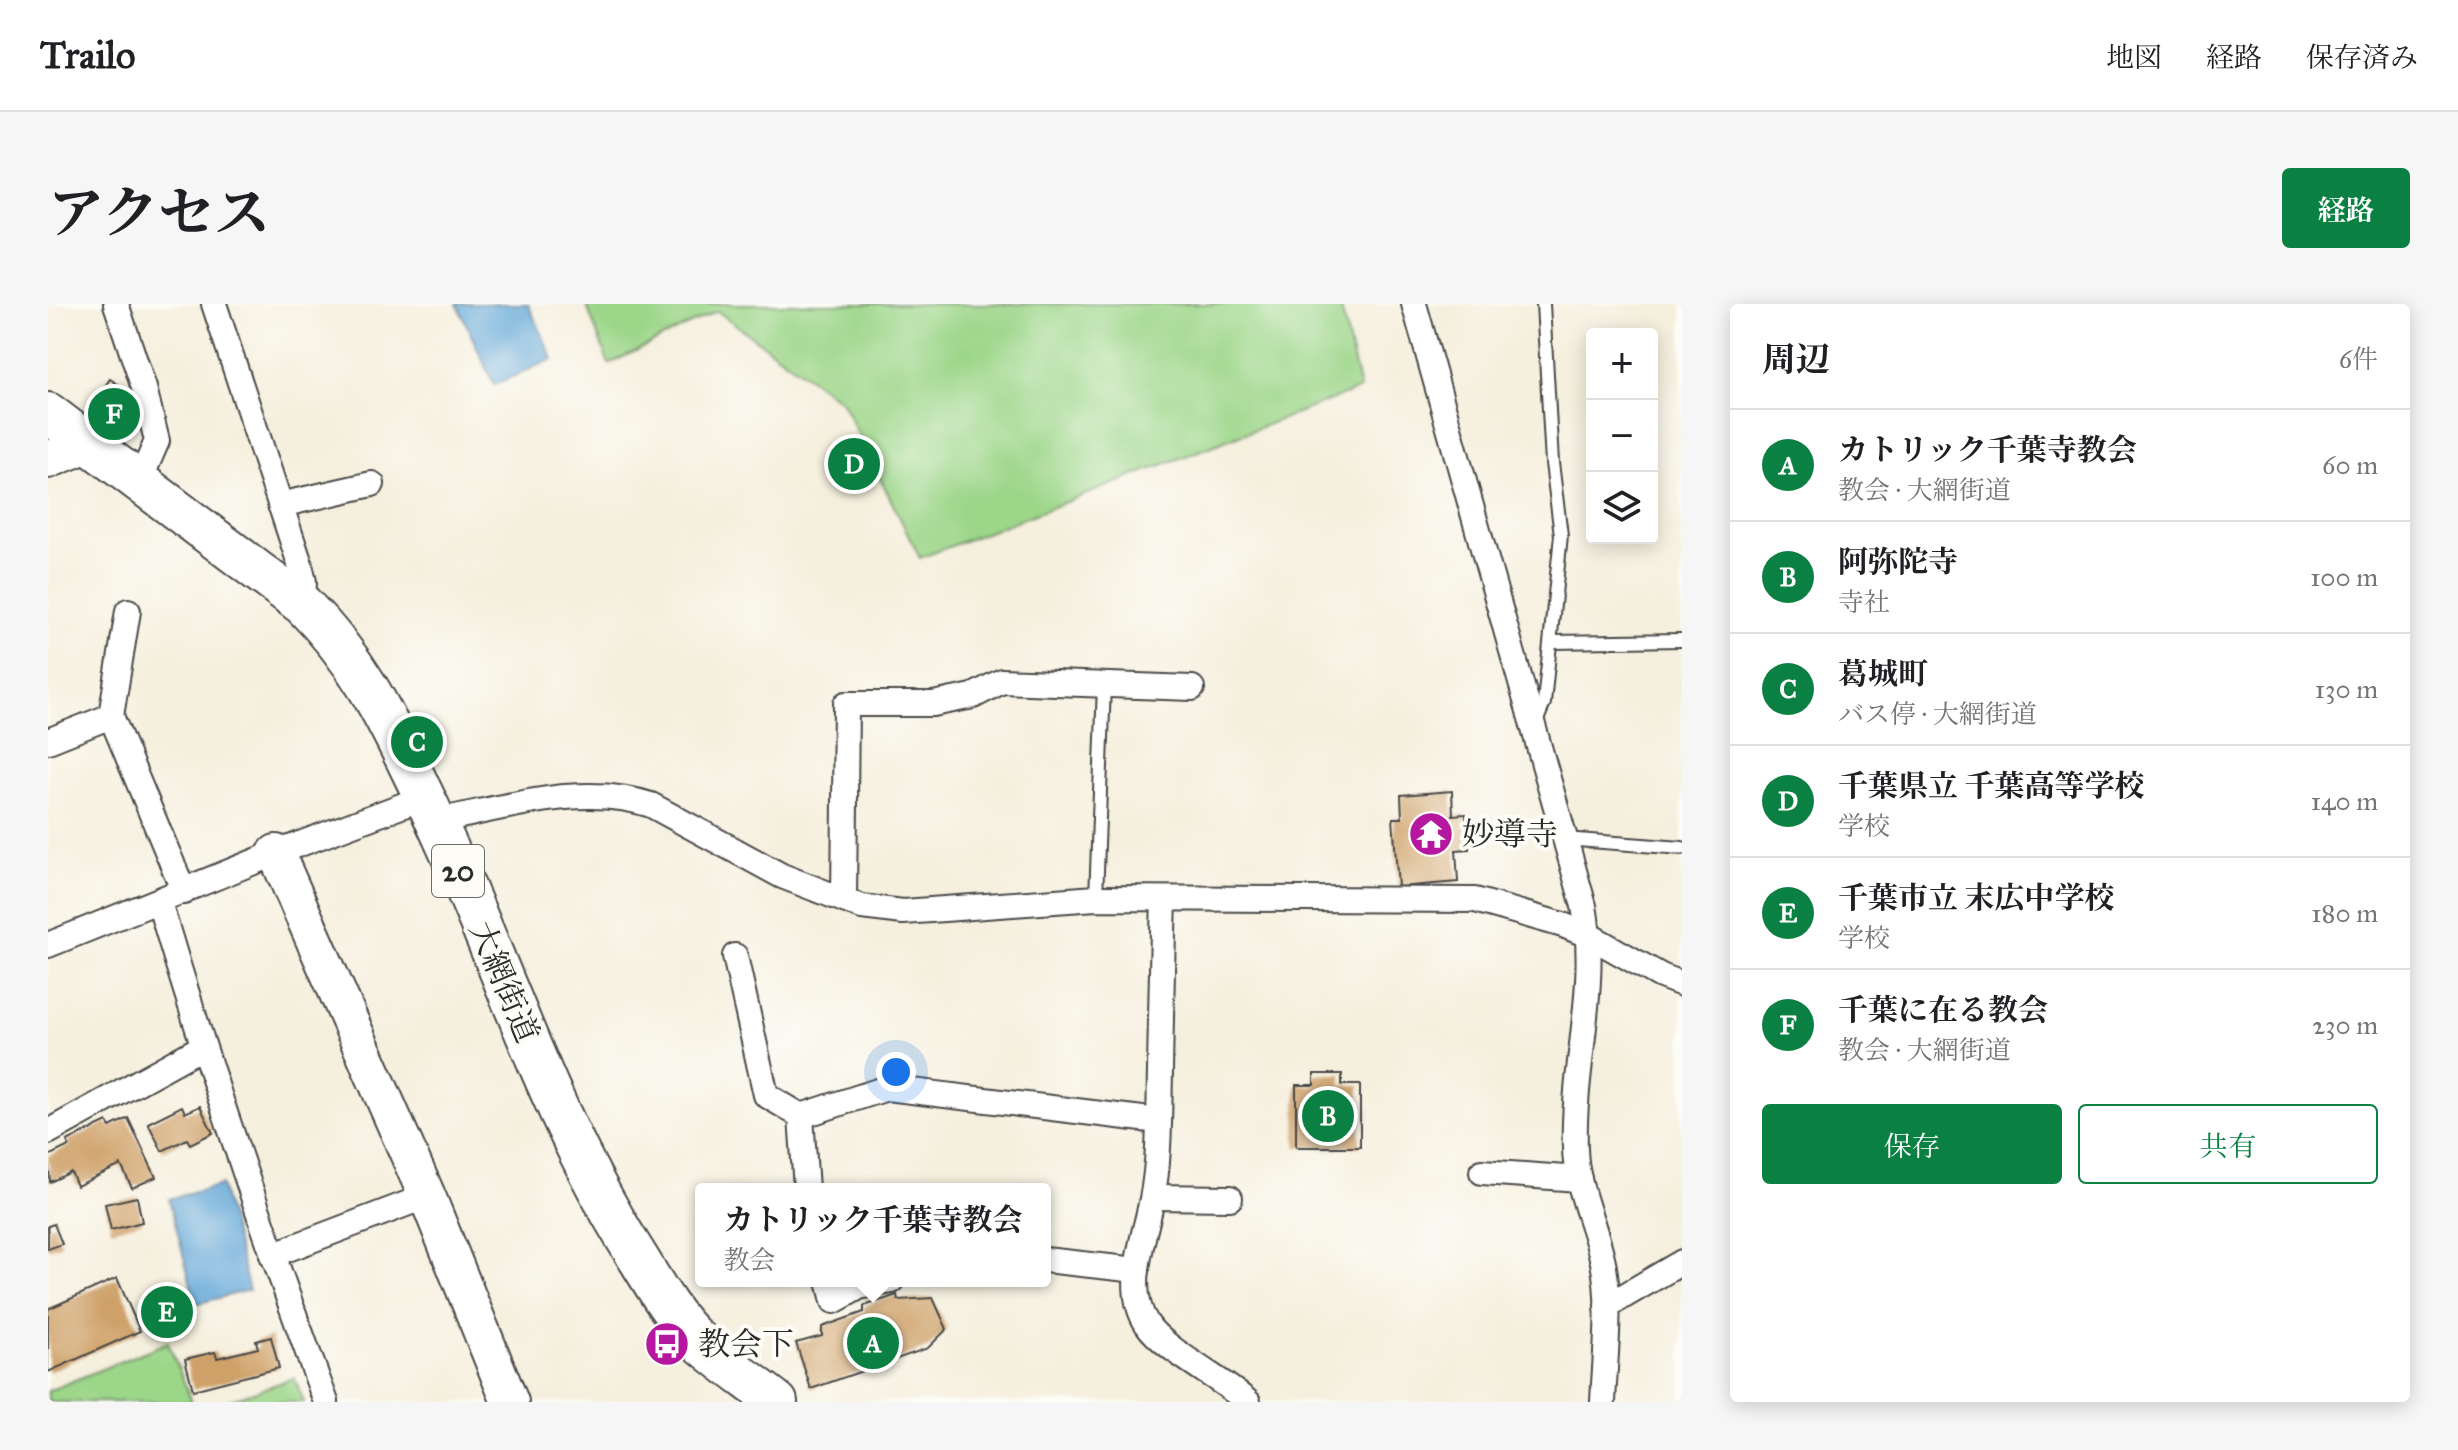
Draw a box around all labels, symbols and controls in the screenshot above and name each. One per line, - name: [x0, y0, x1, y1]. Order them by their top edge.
- text: Trailo: [40, 32, 135, 78]
- text: 地図: [2106, 40, 2162, 75]
- text: 経路: [2206, 40, 2262, 75]
- text: 保存済み: [2306, 40, 2418, 75]
- button: 経路: [2282, 168, 2410, 248]
- text: アクセス: [48, 179, 270, 247]
- map controls: [1586, 328, 1658, 544]
- button: +: [1586, 328, 1658, 400]
- text: 周辺: [1762, 339, 1830, 380]
- text: 6件: [2339, 343, 2378, 375]
- pin: F: [88, 384, 140, 444]
- button: −: [1586, 400, 1658, 472]
- text: カトリック千葉寺教会: [1838, 432, 2137, 468]
- pin: D: [828, 434, 880, 494]
- text: A: [1779, 449, 1797, 481]
- text: 60 m: [2322, 449, 2378, 481]
- button: layers: [1586, 472, 1658, 544]
- text: 教会 · 大網街道: [1838, 474, 2011, 506]
- text: 阿弥陀寺: [1838, 544, 1958, 580]
- text: B: [1779, 561, 1797, 593]
- text: 100 m: [2310, 561, 2378, 593]
- text: 寺社: [1838, 586, 1890, 618]
- text: 葛城町: [1838, 656, 1928, 692]
- text: C: [1779, 673, 1797, 705]
- text: 130 m: [2315, 673, 2378, 705]
- text: バス停 · 大網街道: [1838, 698, 2037, 730]
- pin: C: [391, 712, 443, 772]
- text: 千葉県立 千葉高等学校: [1838, 768, 2144, 804]
- text: D: [1778, 785, 1798, 817]
- text: 140 m: [2311, 785, 2378, 817]
- temple icon: 妙導寺: [1407, 810, 1455, 858]
- text: 学校: [1838, 810, 1890, 842]
- place label: 妙導寺: [1462, 815, 1558, 854]
- road number: 20: [432, 845, 484, 897]
- text: 千葉市立 末広中学校: [1838, 880, 2114, 916]
- text: E: [1779, 897, 1797, 929]
- text: 180 m: [2311, 897, 2378, 929]
- street label: 大網街道: [461, 915, 547, 1049]
- text: 学校: [1838, 922, 1890, 954]
- text: 千葉に在る教会: [1838, 992, 2048, 1028]
- text: F: [1780, 1009, 1797, 1041]
- text: 230 m: [2312, 1009, 2378, 1041]
- text: 教会 · 大網街道: [1838, 1034, 2011, 1066]
- your location: [876, 1052, 916, 1092]
- pin: B: [1302, 1086, 1354, 1146]
- button: 保存: [1762, 1104, 2062, 1184]
- button: 共有: [2078, 1104, 2378, 1184]
- popup: [695, 1183, 1051, 1287]
- text: カトリック千葉寺教会: [724, 1202, 1022, 1238]
- text: 教会: [724, 1244, 776, 1276]
- pin: E: [141, 1282, 193, 1342]
- pin: A: [847, 1313, 899, 1373]
- bus stop icon: 教会下: [643, 1320, 691, 1368]
- place label: 教会下: [698, 1325, 794, 1364]

